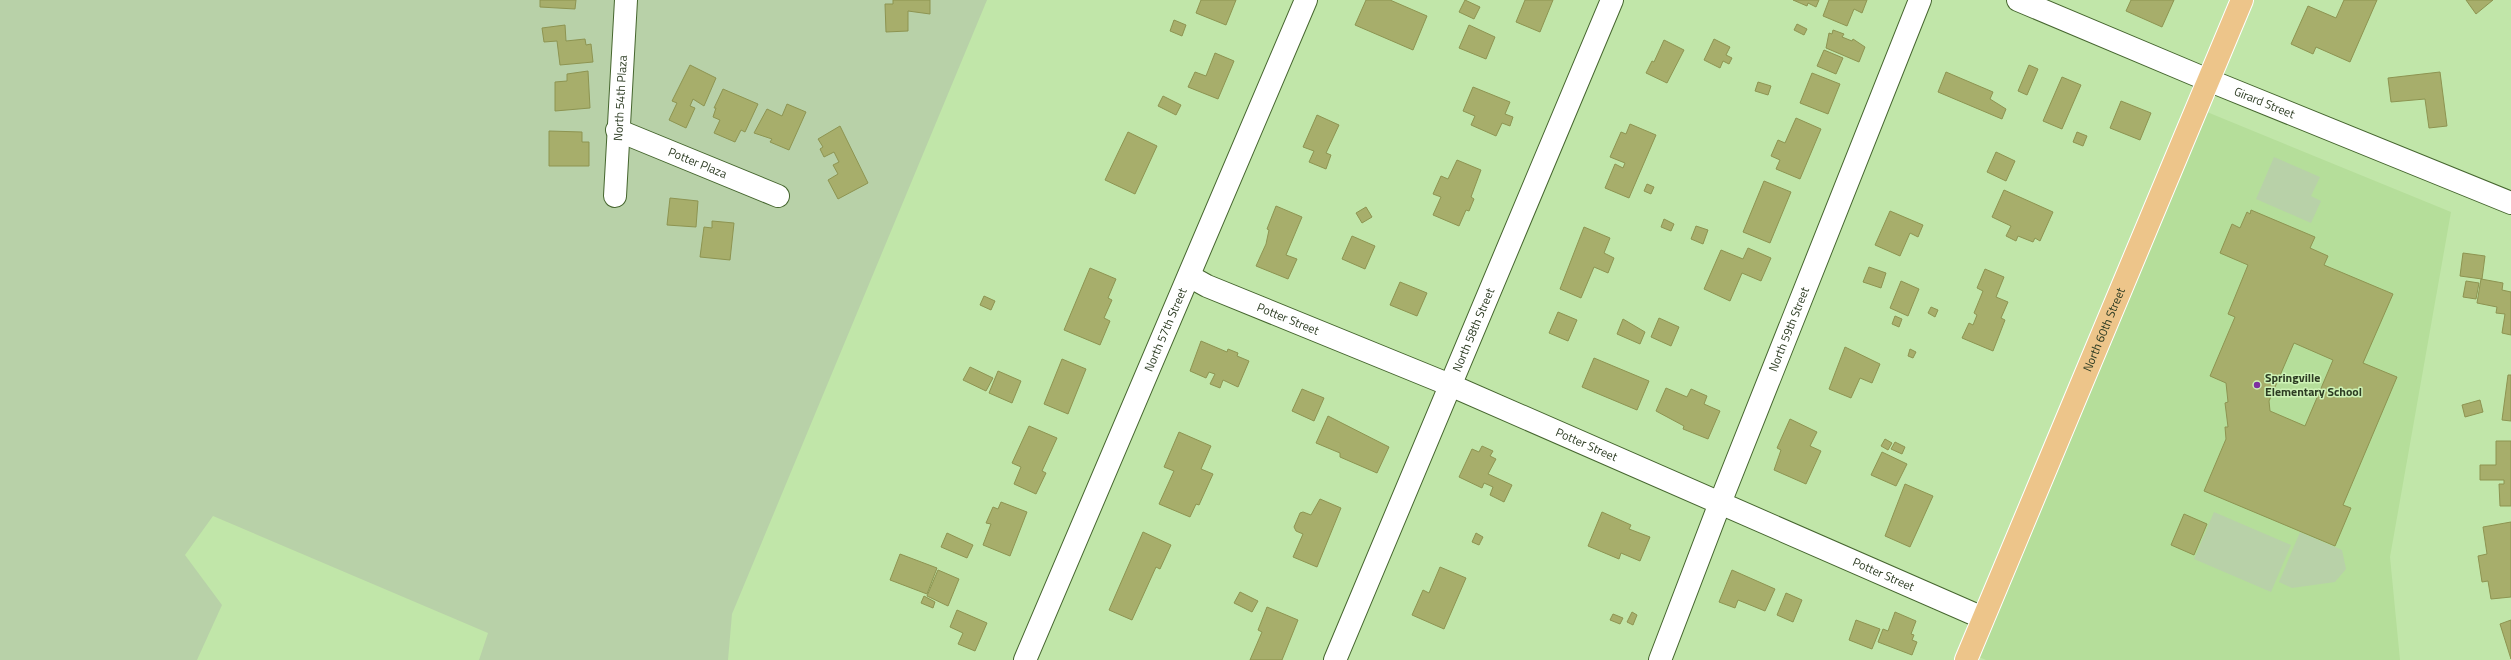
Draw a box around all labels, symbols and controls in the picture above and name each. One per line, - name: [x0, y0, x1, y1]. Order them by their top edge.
- street label: North 54th Plaza: [608, 55, 632, 142]
- street label: Girard Street: [2231, 82, 2299, 124]
- street label: Potter Plaza: [665, 142, 730, 183]
- street label: North 59th Street: [1763, 283, 1814, 374]
- street label: North 57th Street: [1139, 284, 1192, 374]
- street label: North 58th Street: [1447, 284, 1499, 375]
- street label: North 60th Street: [2078, 284, 2130, 375]
- street label: Potter Street: [1254, 297, 1323, 340]
- place label: Springville Elementary School: [2265, 368, 2362, 401]
- marker: Springville Elementary School: [2252, 380, 2262, 390]
- street label: Potter Street: [1553, 422, 1621, 466]
- street label: Potter Street: [1850, 552, 1918, 596]

